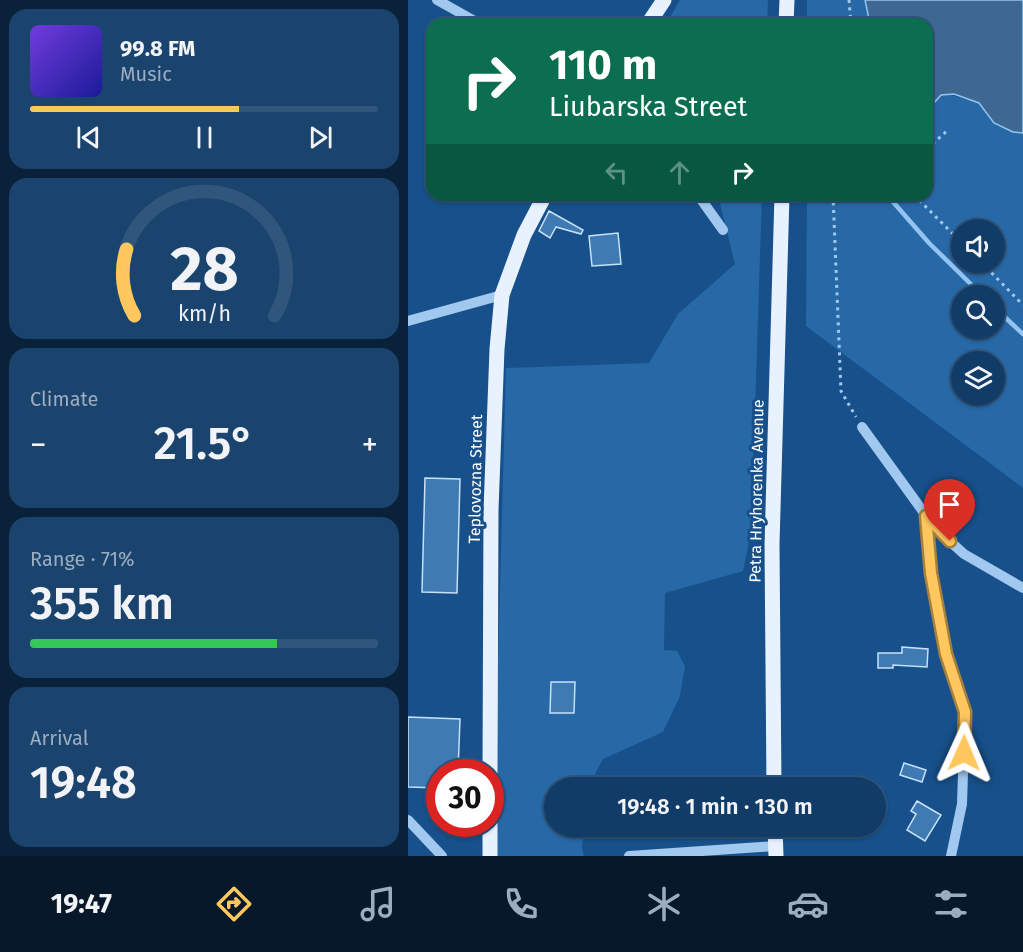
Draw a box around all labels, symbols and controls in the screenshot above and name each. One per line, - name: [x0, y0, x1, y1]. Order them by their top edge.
- text: 99.8 FM: [120, 35, 195, 62]
- text: 110 m: [549, 40, 657, 90]
- icon: right: [450, 42, 528, 120]
- text: Music: [120, 62, 172, 86]
- text: Liubarska Street: [549, 91, 747, 123]
- icon: previous: [72, 121, 105, 154]
- icon: pause: [188, 121, 221, 154]
- icon: next: [304, 121, 337, 154]
- icon: left: [600, 156, 633, 189]
- icon: ahead: [663, 156, 696, 189]
- icon: right: [726, 156, 759, 189]
- map controls: [951, 219, 1005, 405]
- button: sound: [951, 219, 1005, 273]
- text: 28: [170, 232, 238, 307]
- button: search: [951, 285, 1005, 339]
- text: km/h: [177, 301, 231, 327]
- button: layers: [951, 351, 1005, 405]
- text: Climate: [30, 387, 98, 411]
- street label: Petra Hryhorenka Avenue: [745, 399, 768, 583]
- street label: Teplovozna Street: [465, 414, 486, 544]
- text: 21.5°: [154, 417, 254, 471]
- text: −: [30, 425, 47, 465]
- text: +: [362, 425, 378, 465]
- pin: [924, 479, 975, 541]
- icon: arrive: [933, 488, 966, 521]
- text: Range · 71%: [30, 547, 135, 571]
- text: 355 km: [30, 577, 174, 631]
- position arrow: [932, 721, 996, 785]
- text: Arrival: [30, 726, 89, 750]
- text: 19:48: [30, 756, 137, 810]
- speed limit sign: 30: [426, 759, 504, 837]
- text: 19:48 · 1 min · 130 m: [617, 793, 813, 820]
- icon: directions: [213, 883, 255, 925]
- icon: music: [357, 883, 399, 925]
- icon: phone: [500, 883, 542, 925]
- icon: climate: [643, 883, 685, 925]
- icon: car: [787, 883, 829, 925]
- icon: filters: [930, 883, 972, 925]
- text: 19:47: [51, 888, 112, 920]

